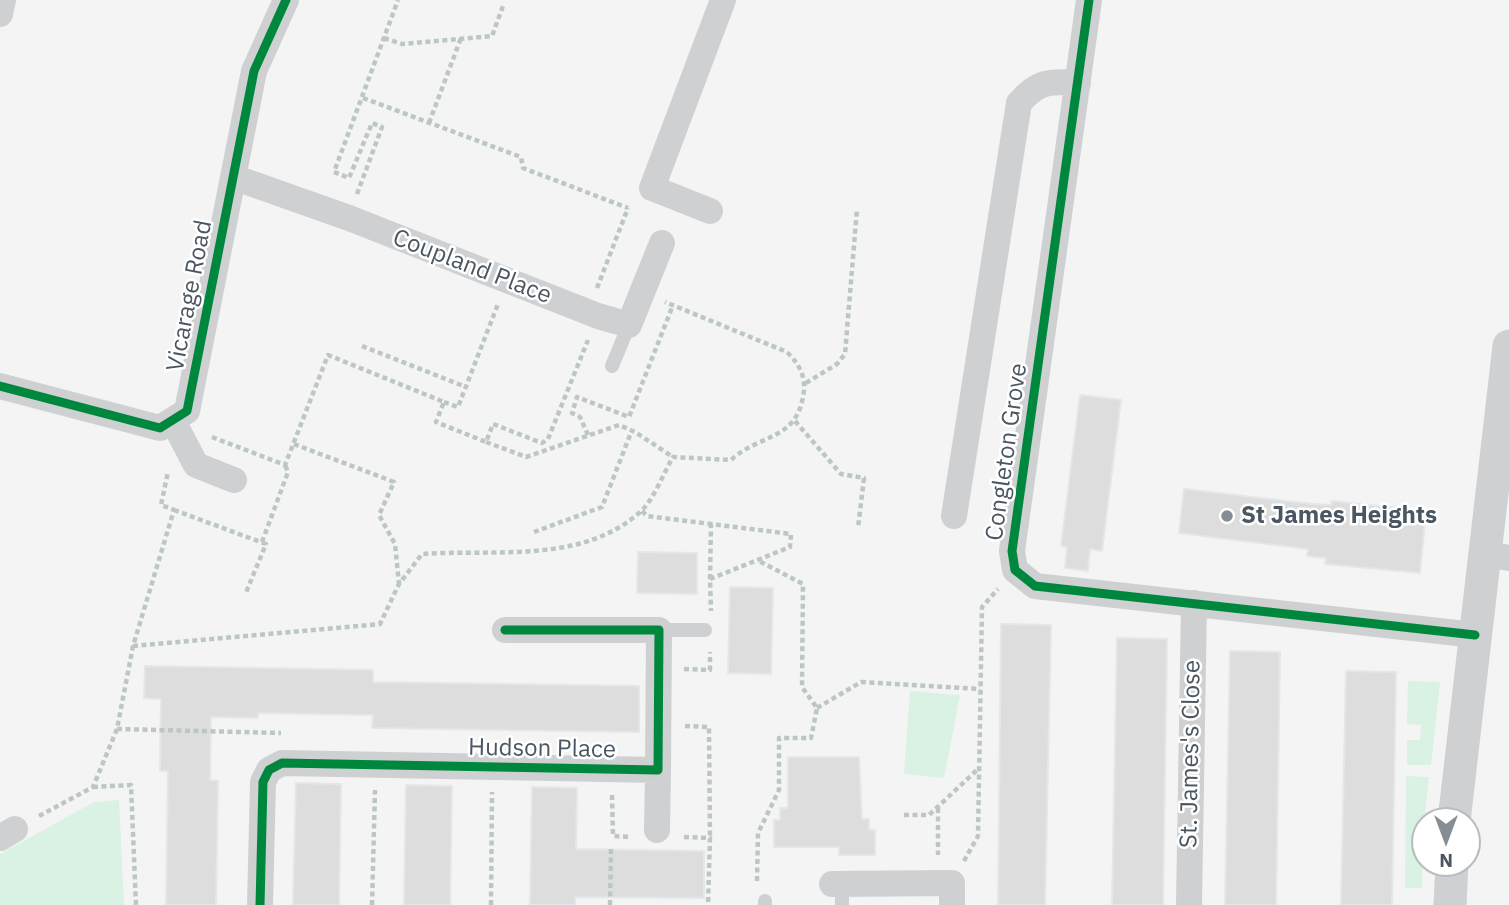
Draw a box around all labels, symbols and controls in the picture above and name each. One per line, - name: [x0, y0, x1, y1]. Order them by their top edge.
- street label: Vicarage Road: [161, 218, 219, 374]
- street label: Coupland Place: [389, 224, 555, 310]
- street label: Congleton Grove: [980, 361, 1034, 543]
- place label: St James Heights: [1241, 502, 1437, 530]
- marker: St James Heights: [1219, 508, 1235, 524]
- street label: St. James's Close: [1175, 660, 1207, 848]
- street label: Hudson Place: [468, 733, 616, 765]
- north arrow: [1411, 807, 1481, 877]
- text: N: [1439, 849, 1453, 873]

